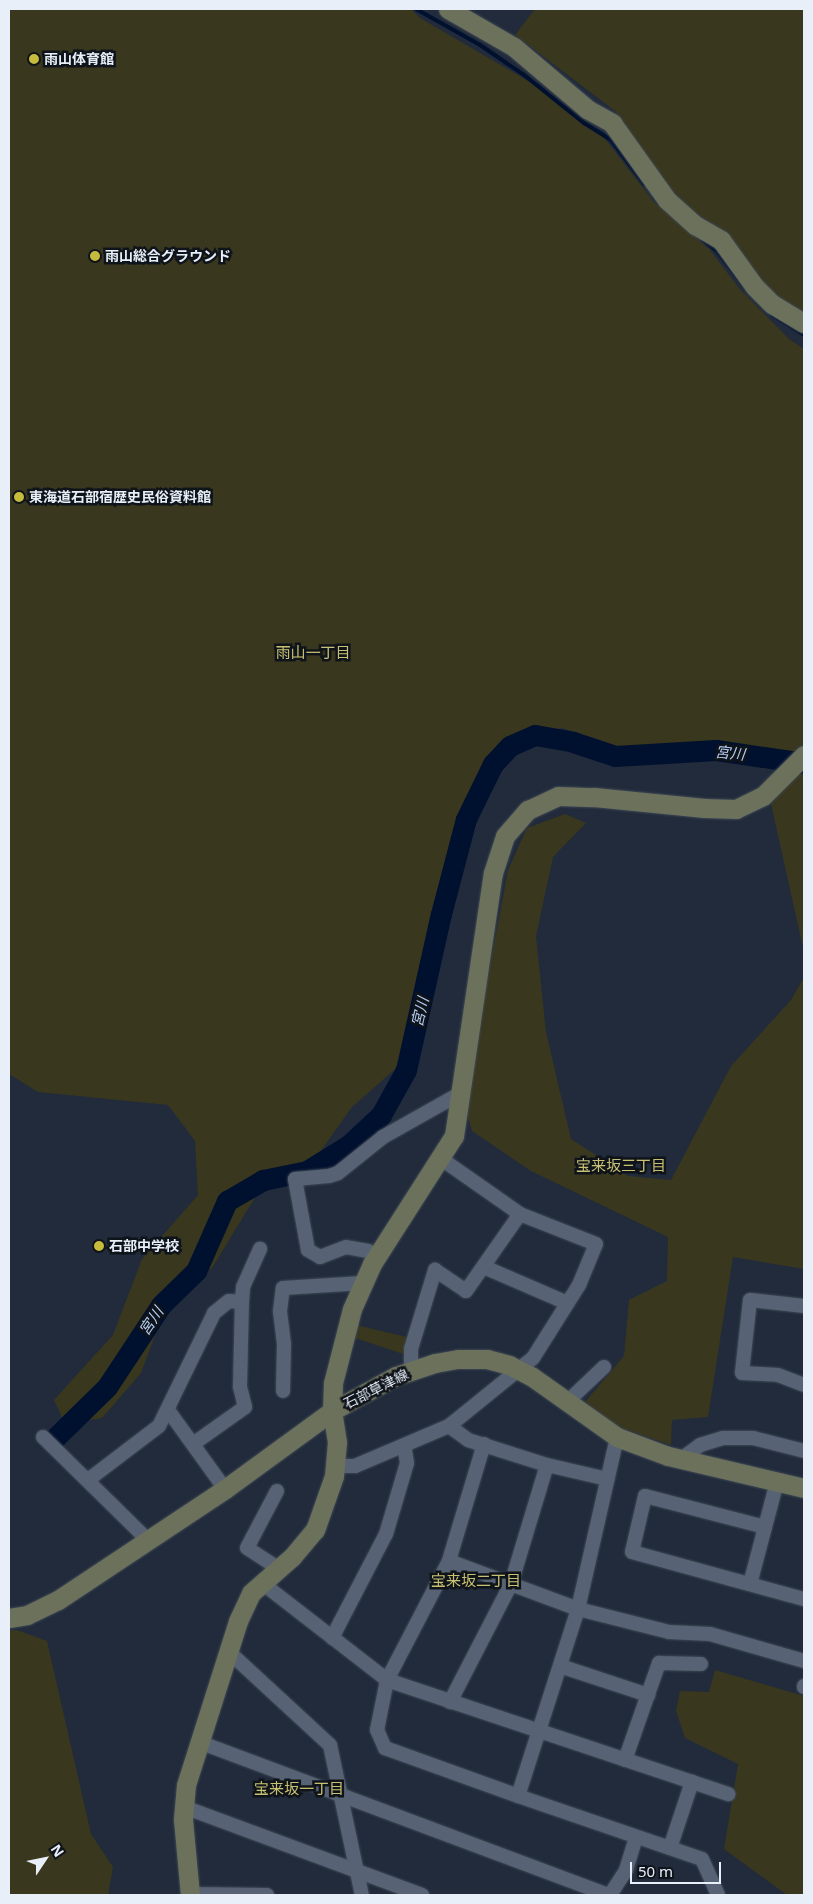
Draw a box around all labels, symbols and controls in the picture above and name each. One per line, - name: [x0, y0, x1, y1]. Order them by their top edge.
- place label: 雨山体育館: [44, 51, 114, 67]
- marker: 雨山体育館: [28, 53, 40, 65]
- place label: 雨山総合グラウンド: [105, 248, 231, 264]
- marker: 雨山総合グラウンド: [89, 250, 101, 262]
- place label: 東海道石部宿歴史民俗資料館: [29, 489, 211, 505]
- marker: 東海道石部宿歴史民俗資料館: [13, 491, 25, 503]
- district label: 雨山一丁目: [276, 644, 350, 662]
- water label: 宮川: [714, 742, 746, 764]
- water label: 宮川: [408, 995, 432, 1029]
- district label: 宝来坂三丁目: [576, 1157, 666, 1175]
- place label: 石部中学校: [109, 1238, 179, 1254]
- marker: 石部中学校: [93, 1240, 105, 1252]
- water label: 宮川: [135, 1304, 167, 1338]
- street label: 石部草津線: [341, 1366, 411, 1412]
- district label: 宝来坂二丁目: [431, 1572, 521, 1590]
- district label: 宝来坂一丁目: [254, 1780, 344, 1798]
- north arrow: [20, 1834, 70, 1884]
- text: N: [47, 1840, 69, 1860]
- scale bar: [633, 1852, 724, 1884]
- text: 50 m: [638, 1861, 673, 1881]

